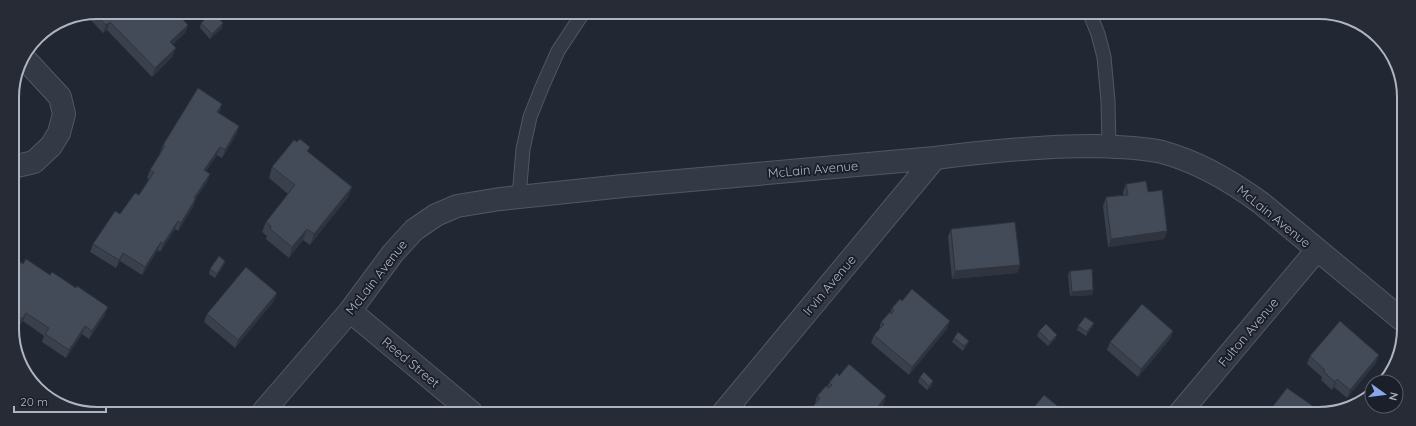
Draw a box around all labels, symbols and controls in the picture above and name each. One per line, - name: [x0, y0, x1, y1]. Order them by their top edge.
- street label: McLain Avenue: [767, 157, 859, 181]
- street label: McLain Avenue: [1234, 181, 1314, 251]
- street label: McLain Avenue: [342, 236, 410, 318]
- street label: Irvin Avenue: [799, 251, 859, 319]
- street label: Fulton Avenue: [1214, 294, 1282, 370]
- street label: Reed Street: [379, 333, 443, 391]
- north arrow: [1364, 374, 1404, 414]
- scale bar: [14, 388, 106, 414]
- text: N: [1386, 391, 1401, 402]
- text: 20 m: [20, 394, 48, 409]

